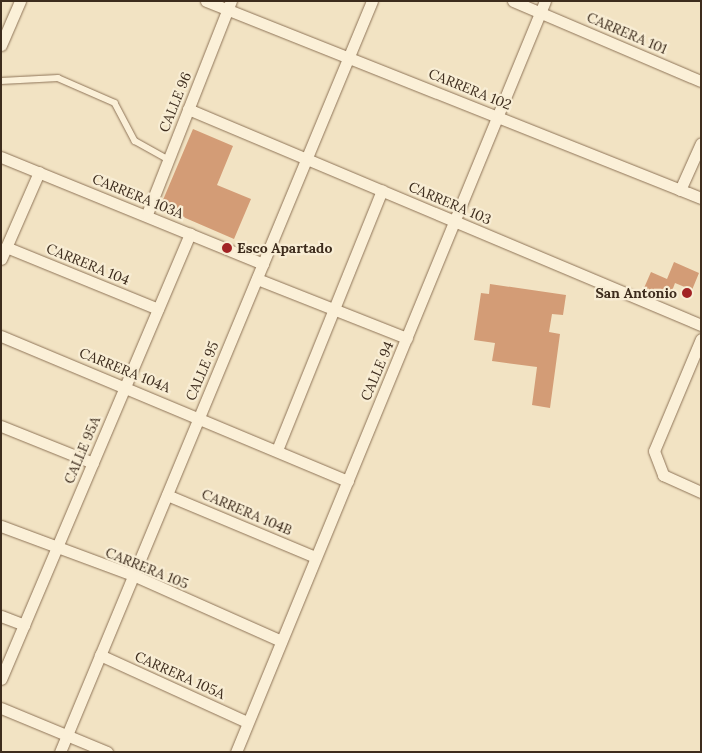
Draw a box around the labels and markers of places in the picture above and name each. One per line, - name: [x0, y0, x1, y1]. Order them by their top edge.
- place label: Esco Apartado: [237, 240, 332, 256]
- marker: Esco Apartado: [221, 242, 233, 254]
- place label: San Antonio: [595, 285, 677, 301]
- marker: San Antonio: [681, 287, 693, 299]

